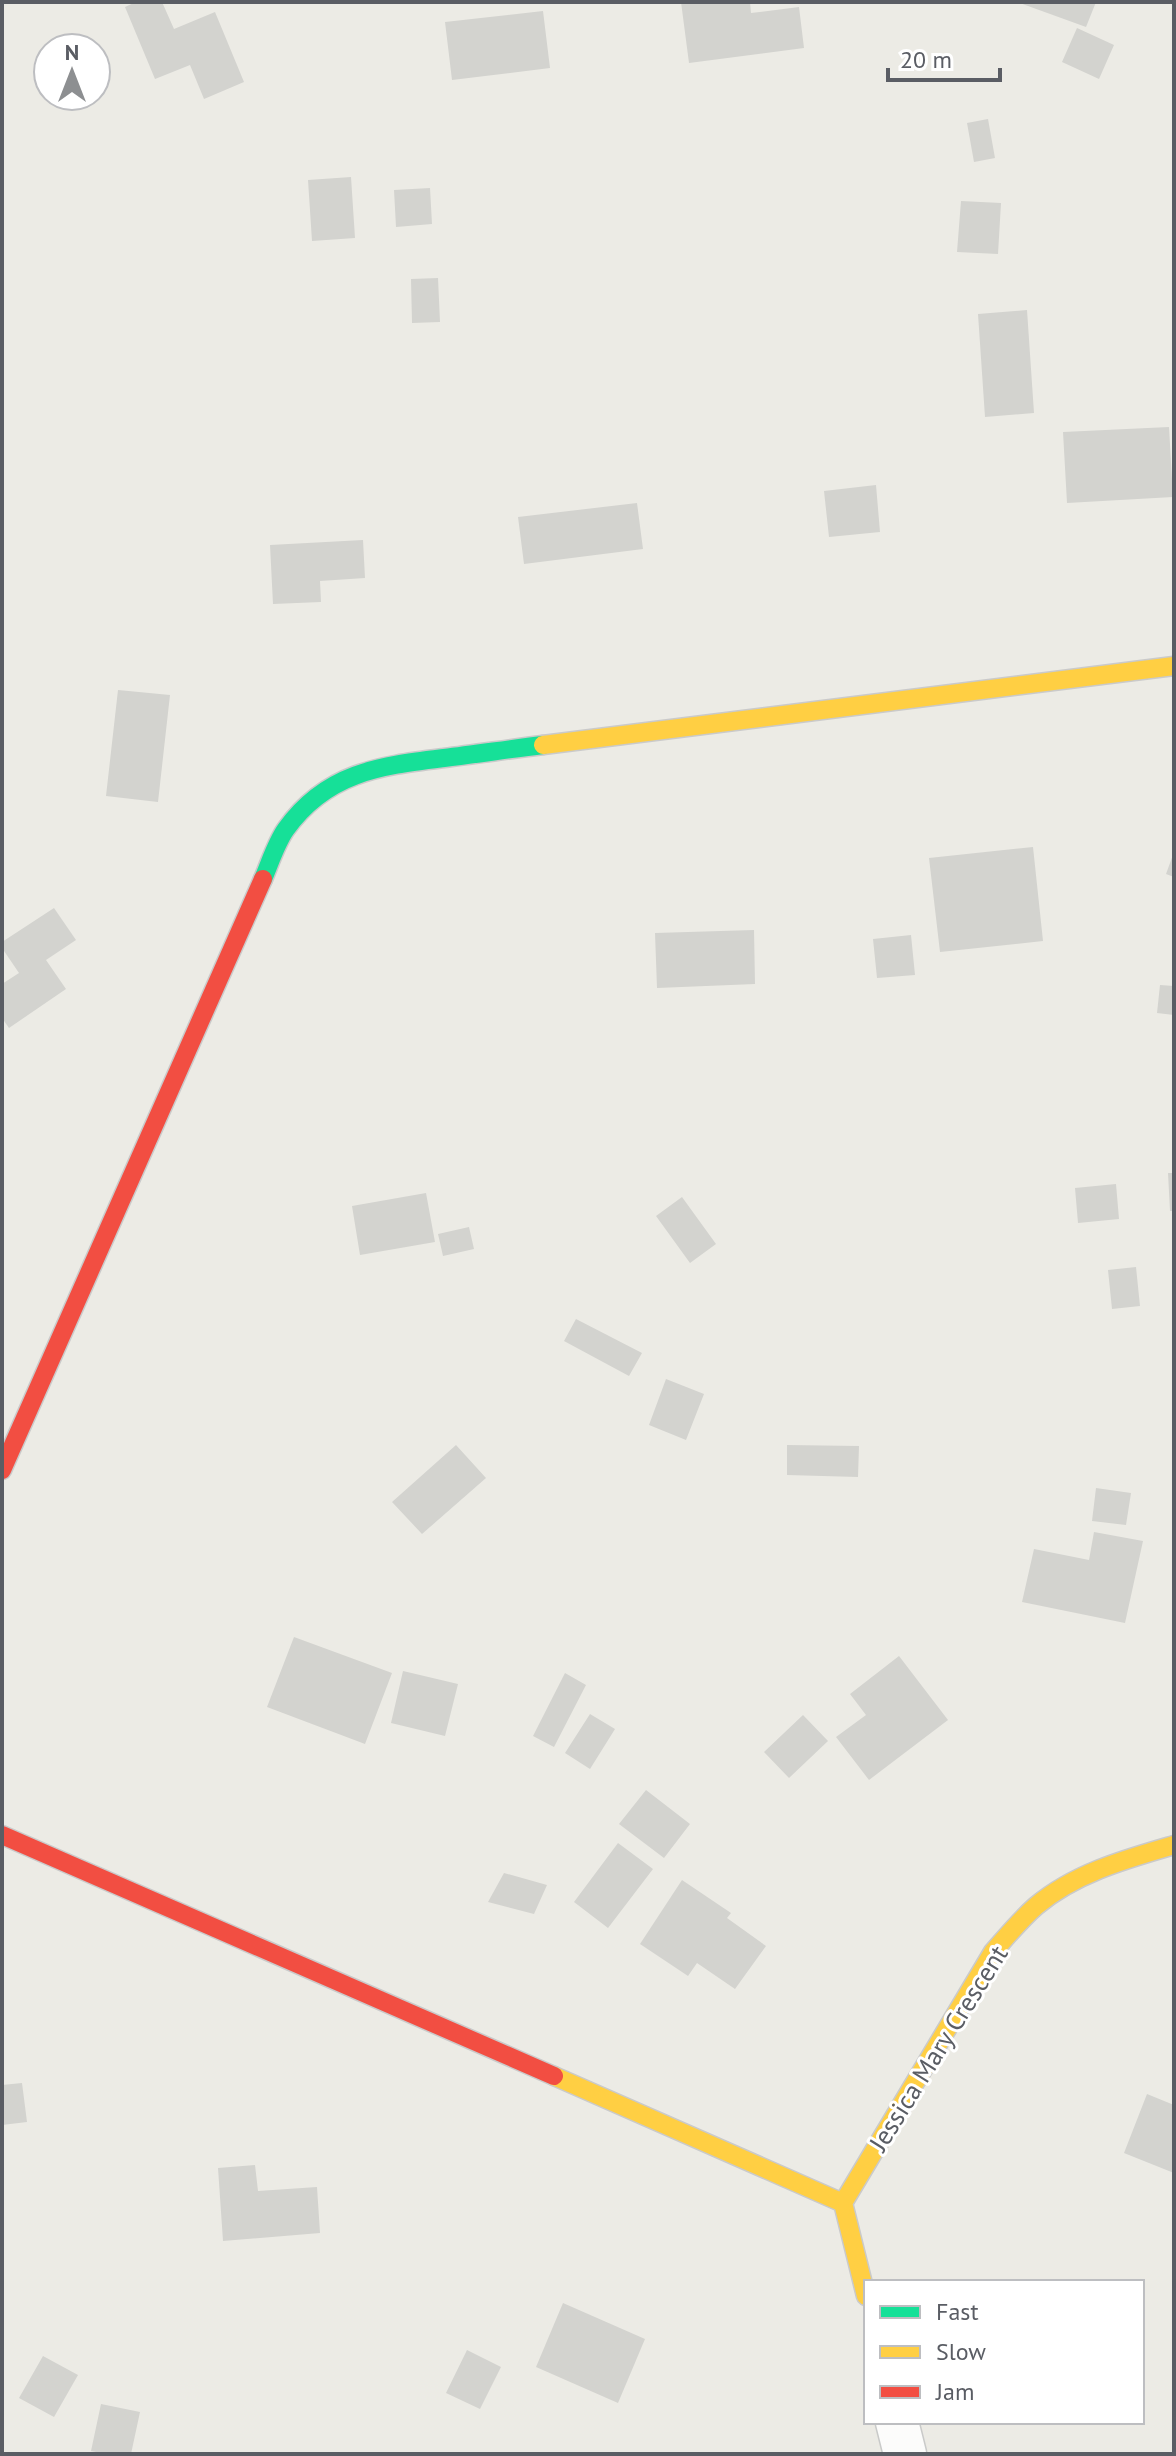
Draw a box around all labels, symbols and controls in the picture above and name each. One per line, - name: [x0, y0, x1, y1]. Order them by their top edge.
- north arrow: [32, 32, 112, 112]
- scale bar: [888, 32, 1000, 82]
- text: N: [65, 38, 79, 66]
- text: 20 m: [900, 44, 952, 75]
- street label: Jessica Mary Crescent: [861, 1939, 1015, 2158]
- legend: [864, 2280, 1144, 2424]
- text: Fast: [936, 2296, 979, 2327]
- text: Slow: [936, 2336, 986, 2367]
- text: Jam: [935, 2376, 974, 2407]

